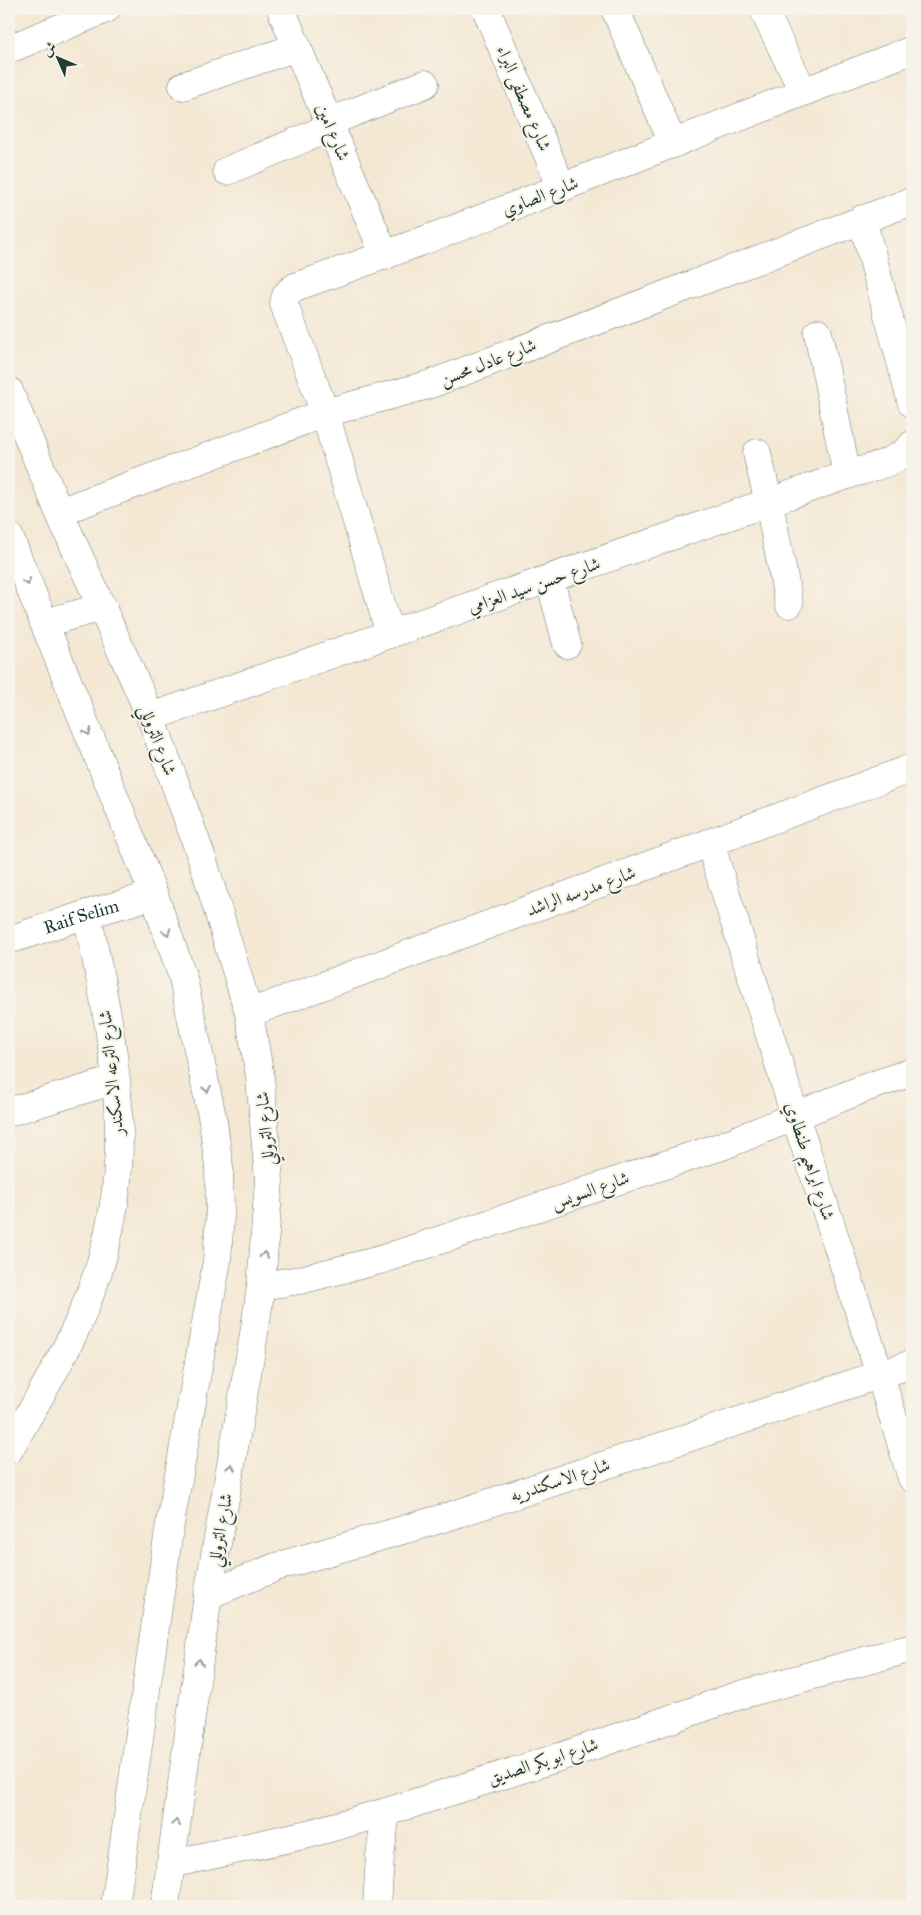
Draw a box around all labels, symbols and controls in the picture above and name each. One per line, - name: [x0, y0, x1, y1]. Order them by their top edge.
- north arrow: [32, 32, 82, 82]
- text: ش: [38, 38, 60, 60]
- street label: شارع مصطفى البراء: [488, 42, 556, 156]
- street label: شارع امين: [308, 100, 355, 165]
- street label: شارع الصاوي: [499, 171, 583, 224]
- street label: شارع عادل محسن: [437, 334, 541, 394]
- street label: شارع حسن سيد العزامي: [465, 552, 604, 622]
- one-way arrow: [21, 577, 31, 585]
- street label: شارع التروللي: [129, 701, 182, 781]
- one-way arrow: [82, 727, 92, 736]
- street label: شارع مدرسه الراشد: [523, 861, 640, 925]
- street label: Raif Selim: [41, 894, 122, 939]
- one-way arrow: [161, 927, 171, 936]
- street label: شارع الترعه الاسكندر: [93, 1009, 133, 1139]
- one-way arrow: [202, 1085, 212, 1094]
- street label: شارع التروللي: [251, 1090, 285, 1167]
- street label: شارع ابراهيم طنطاوي: [774, 1099, 839, 1225]
- street label: شارع السويس: [548, 1166, 633, 1217]
- one-way arrow: [258, 1251, 269, 1259]
- street label: شارع الاسكندريه: [507, 1453, 614, 1510]
- one-way arrow: [225, 1463, 235, 1472]
- street label: شارع التروللي: [203, 1491, 243, 1570]
- one-way arrow: [193, 1658, 203, 1667]
- street label: شارع ابو بكر الصديق: [485, 1733, 602, 1793]
- one-way arrow: [170, 1819, 181, 1827]

